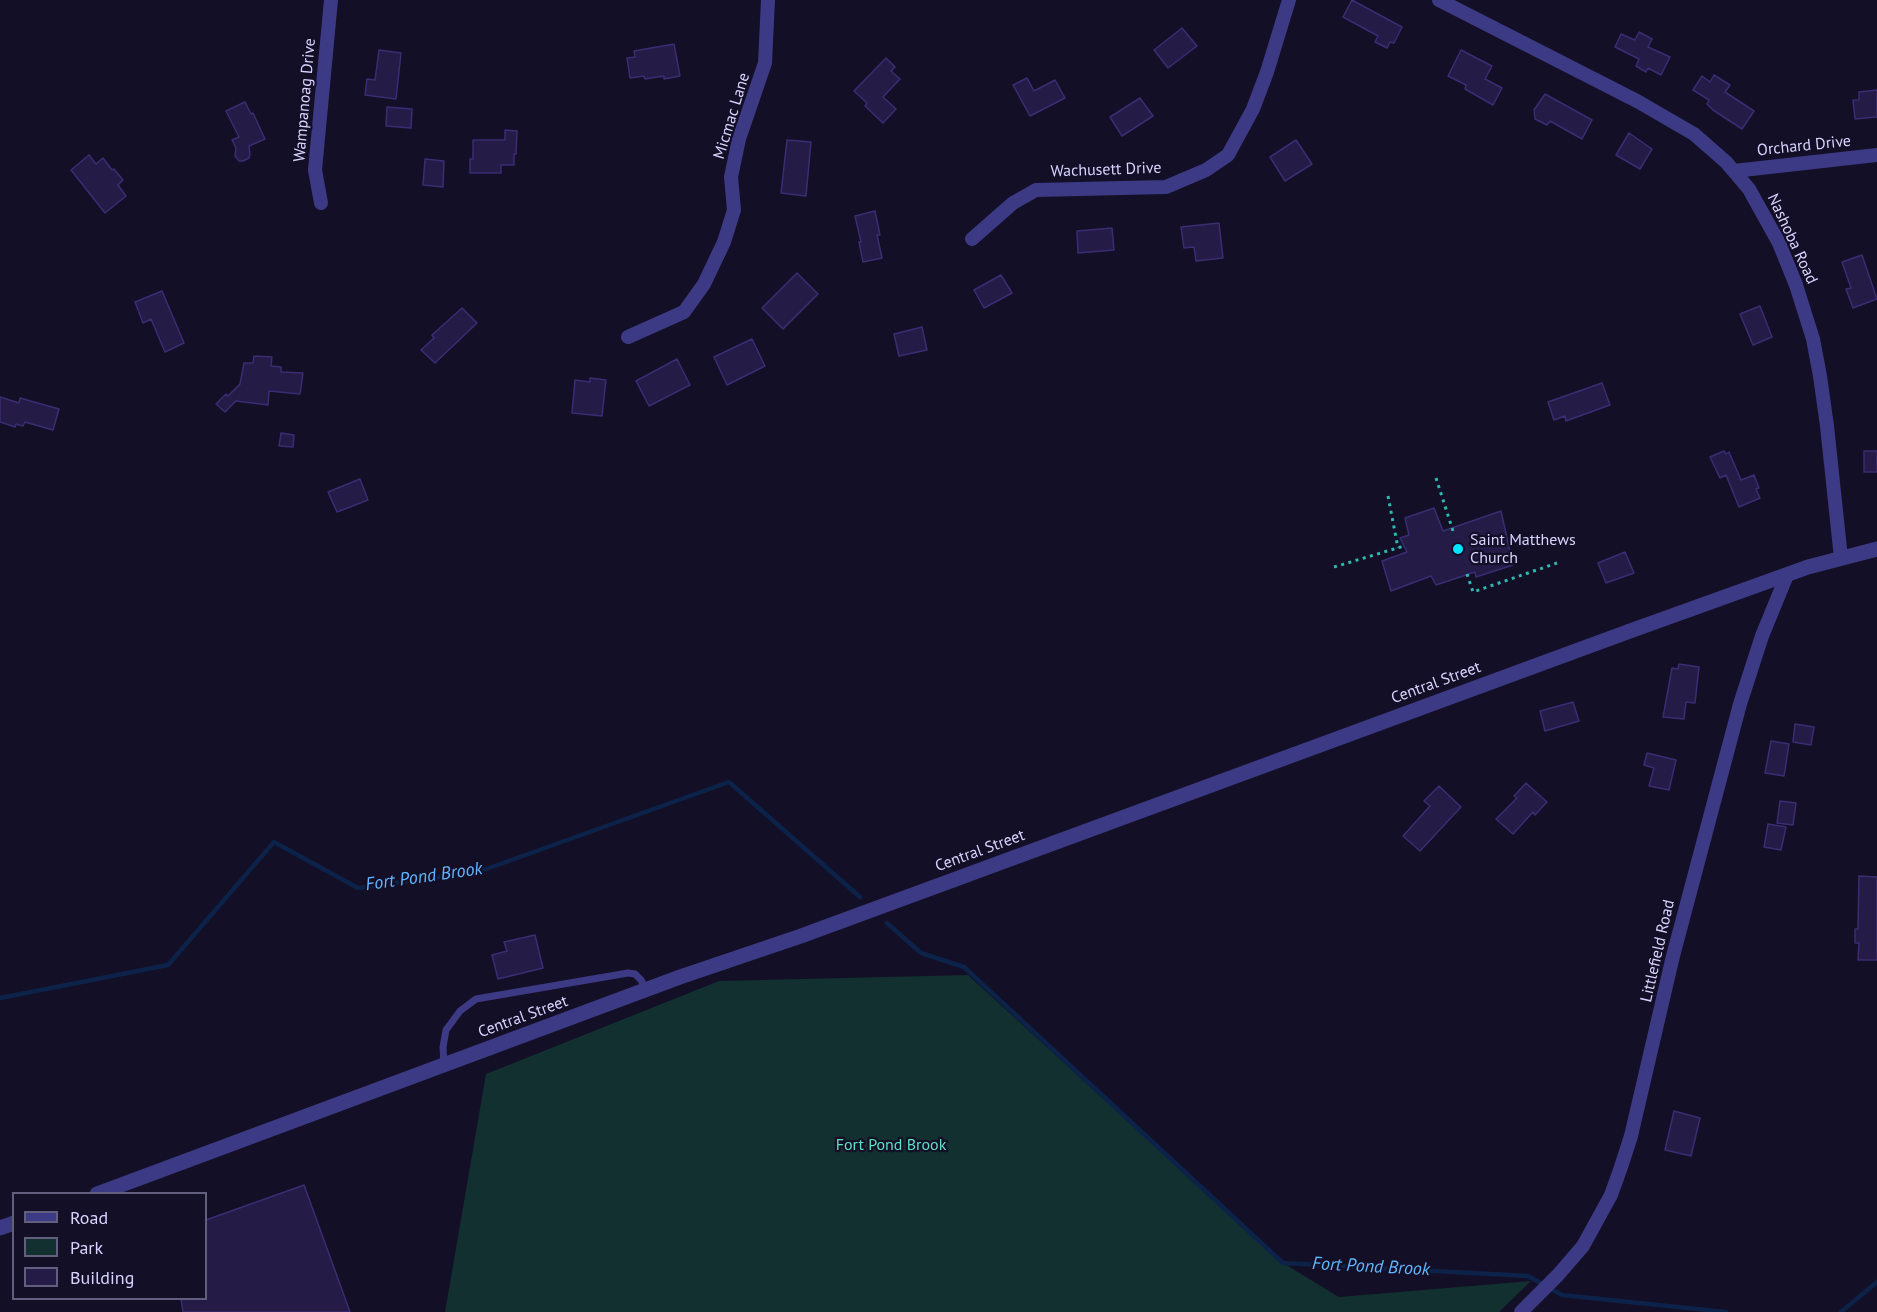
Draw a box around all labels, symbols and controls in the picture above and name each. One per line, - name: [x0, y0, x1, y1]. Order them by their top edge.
- street label: Wampanoag Drive: [290, 37, 320, 163]
- street label: Micmac Lane: [710, 70, 754, 162]
- street label: Orchard Drive: [1756, 132, 1852, 160]
- street label: Wachusett Drive: [1050, 158, 1162, 182]
- street label: Nashoba Road: [1763, 191, 1821, 287]
- place label: Saint Matthews Church: [1470, 530, 1576, 568]
- marker: Saint Matthews Church: [1451, 542, 1465, 556]
- street label: Central Street: [1389, 658, 1483, 708]
- street label: Central Street: [933, 826, 1027, 876]
- water label: Fort Pond Brook: [364, 858, 484, 896]
- street label: Littlefield Road: [1637, 898, 1679, 1004]
- street label: Central Street: [476, 992, 570, 1042]
- park label: Fort Pond Brook: [836, 1135, 946, 1155]
- legend: [12, 1192, 207, 1300]
- text: Road: [70, 1206, 108, 1229]
- text: Park: [70, 1236, 103, 1259]
- water label: Fort Pond Brook: [1312, 1253, 1430, 1281]
- text: Building: [70, 1266, 134, 1289]

